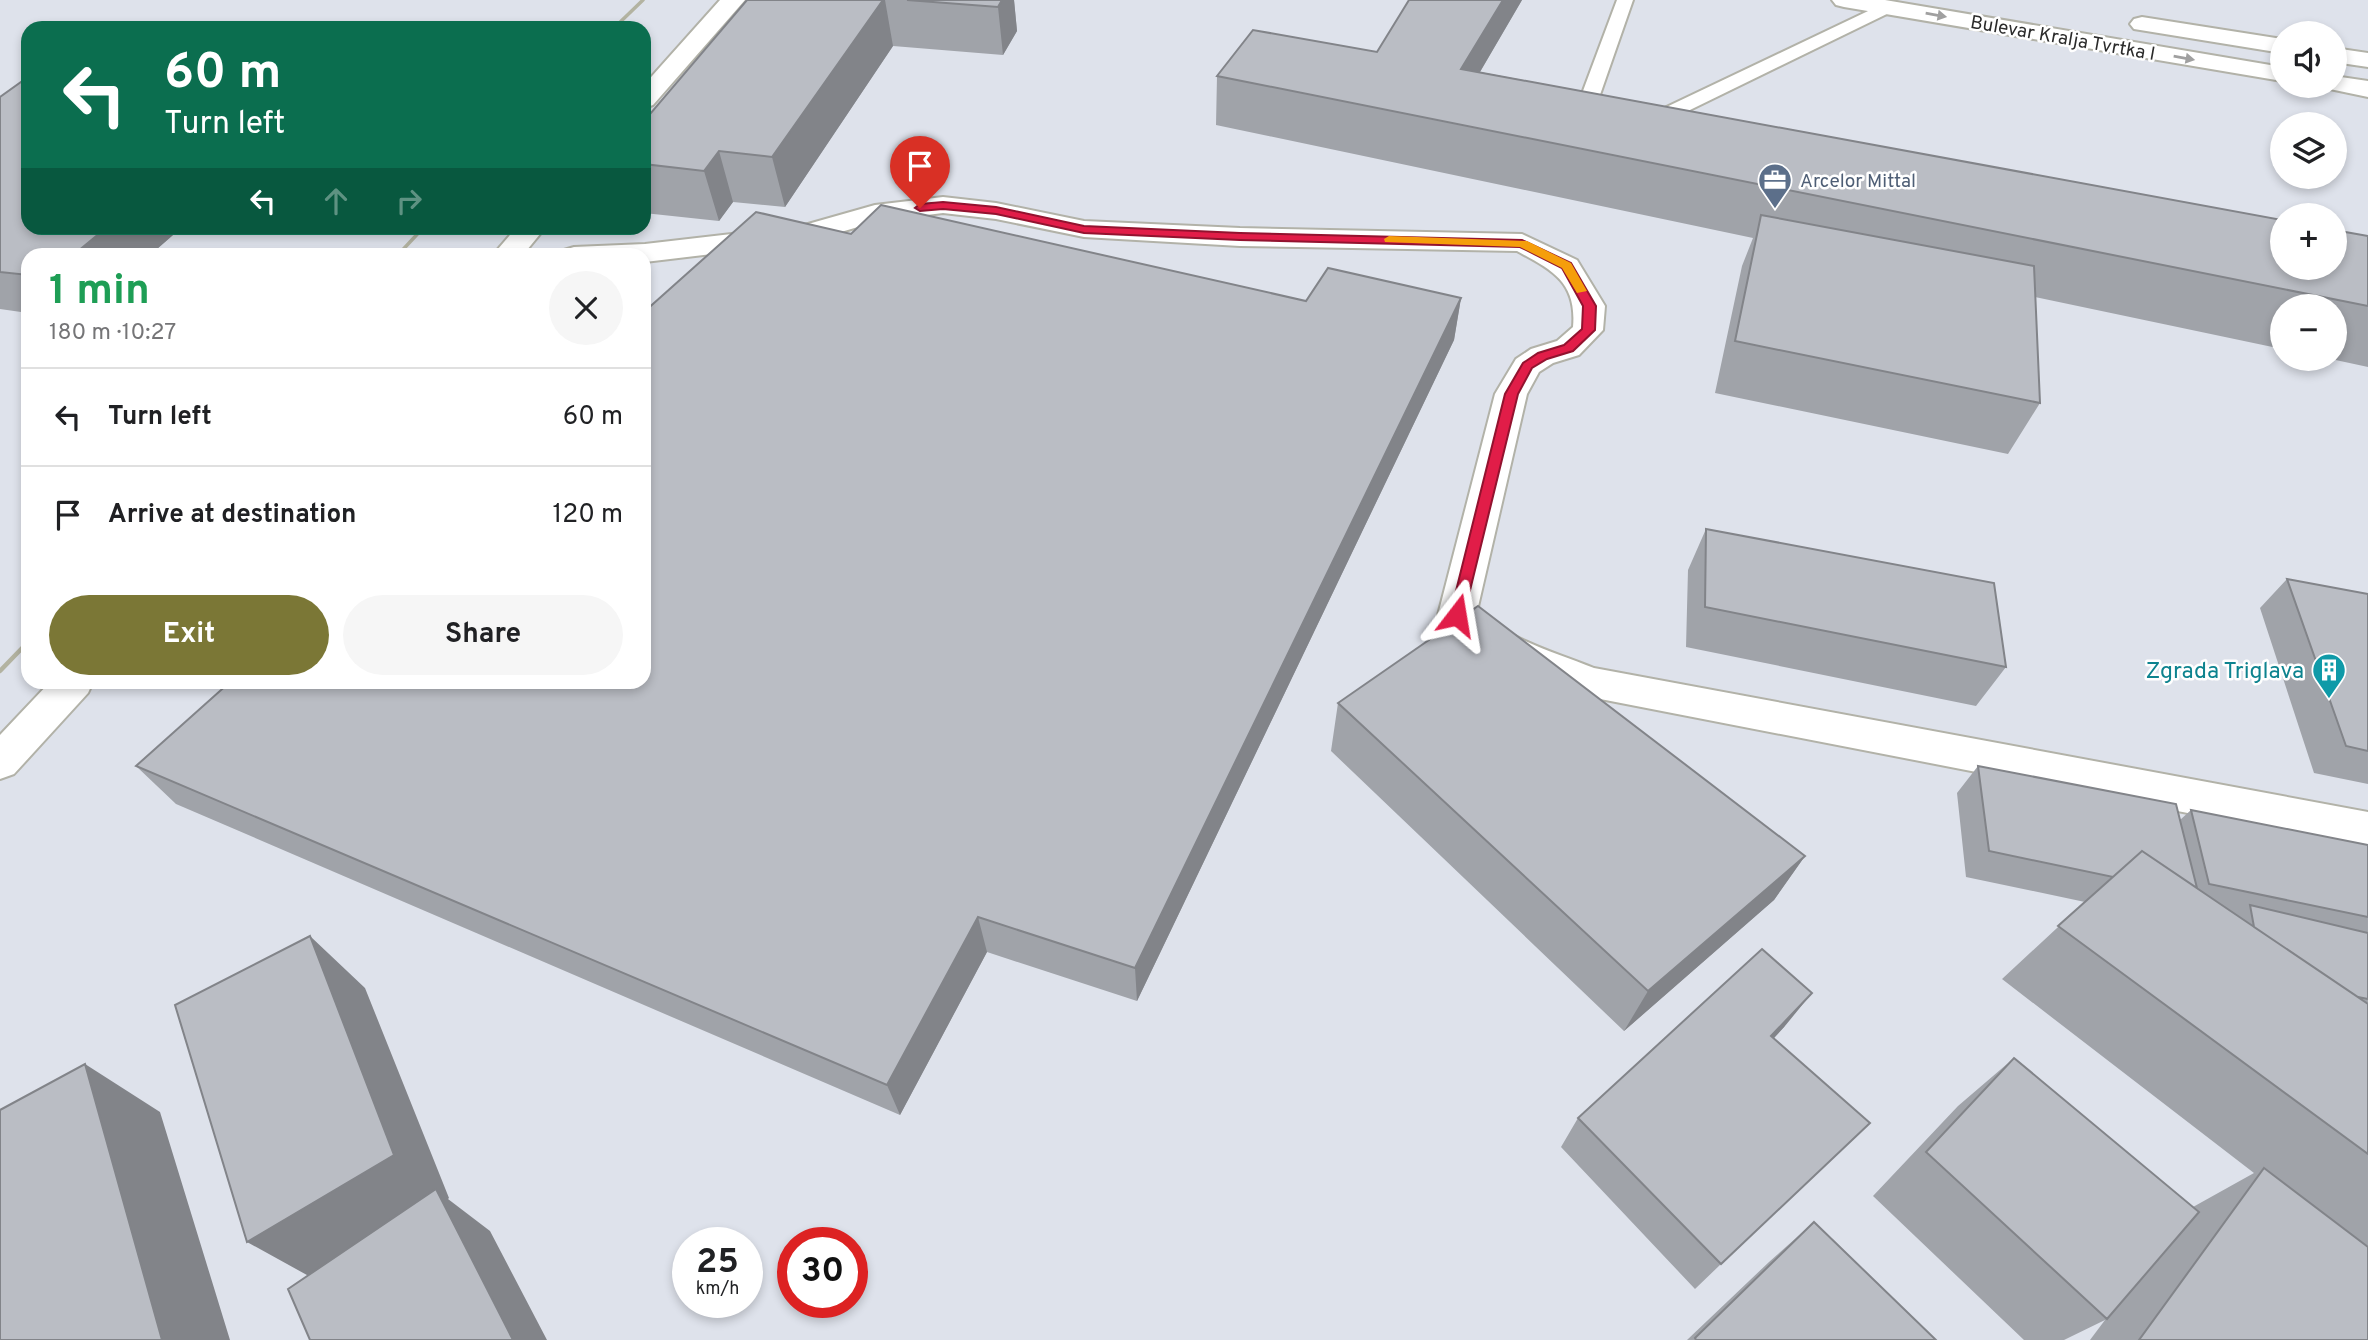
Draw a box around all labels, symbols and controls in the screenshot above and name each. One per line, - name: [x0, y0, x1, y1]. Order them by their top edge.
- one-way arrow: [1925, 10, 1947, 21]
- street label: Bulevar Kralja Tvrtka I: [1968, 11, 2157, 67]
- map controls: [2270, 21, 2347, 371]
- button: sound: [2270, 21, 2347, 98]
- text: 60 m: [164, 44, 282, 106]
- icon: left: [49, 49, 140, 140]
- one-way arrow: [2173, 53, 2195, 64]
- text: Turn left: [164, 105, 285, 145]
- button: layers: [2270, 112, 2347, 189]
- pin: [890, 136, 950, 208]
- icon: arrive: [901, 147, 939, 185]
- office icon: Arcelor Mittal: [1756, 161, 1794, 210]
- place label: Arcelor Mittal: [1800, 170, 1916, 194]
- icon: left: [244, 182, 282, 220]
- icon: ahead: [317, 182, 355, 220]
- icon: right: [390, 182, 428, 220]
- button: +: [2270, 203, 2347, 280]
- text: 1 min: [49, 266, 150, 319]
- button: close: [549, 271, 623, 345]
- button: −: [2270, 294, 2347, 371]
- text: 180 m · 10:27: [49, 319, 176, 348]
- icon: left: [49, 398, 87, 436]
- text: Turn left: [108, 401, 212, 434]
- text: 60 m: [563, 401, 623, 434]
- icon: arrive: [49, 496, 87, 534]
- text: Arrive at destination: [108, 499, 356, 532]
- text: 120 m: [553, 499, 623, 532]
- position arrow: [1420, 578, 1494, 652]
- button: Exit: [49, 595, 329, 675]
- button: Share: [343, 595, 623, 675]
- building icon: Zgrada Triglava: [2310, 651, 2348, 700]
- place label: Zgrada Triglava: [2145, 658, 2304, 687]
- speed limit sign: 30: [777, 1227, 868, 1318]
- text: 25: [696, 1241, 739, 1285]
- text: km/h: [696, 1278, 739, 1301]

